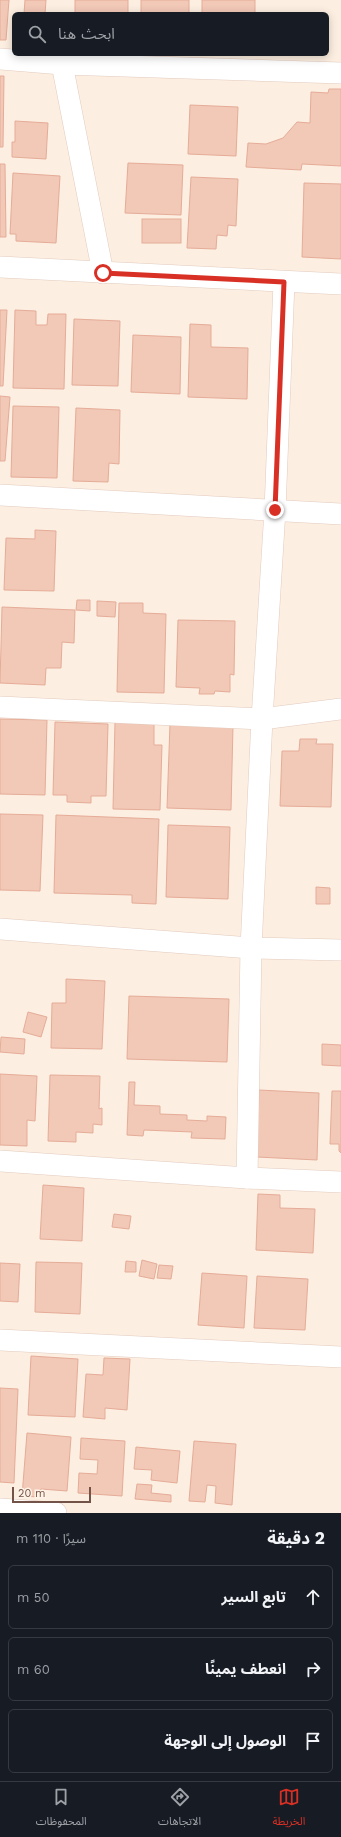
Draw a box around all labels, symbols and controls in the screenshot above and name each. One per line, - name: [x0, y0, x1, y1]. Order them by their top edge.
- search box: [12, 12, 329, 56]
- icon: search: [26, 23, 48, 45]
- text: ابحث هنا: [58, 25, 115, 43]
- route start: [94, 264, 112, 282]
- route end: [266, 501, 284, 519]
- scale bar: [12, 1485, 91, 1504]
- text: 20 m: [18, 1487, 46, 1500]
- text: 2 دقيقة: [267, 1528, 325, 1548]
- text: سيرًا · 110 m: [16, 1531, 86, 1546]
- icon: ahead: [302, 1586, 324, 1608]
- text: تابع السير: [222, 1588, 286, 1606]
- text: 50 m: [17, 1590, 49, 1605]
- icon: right: [302, 1658, 324, 1680]
- text: انعطف يمينًا: [205, 1660, 286, 1678]
- text: 60 m: [17, 1662, 50, 1677]
- icon: arrive: [302, 1730, 324, 1752]
- text: الوصول إلى الوجهة: [164, 1732, 286, 1750]
- tab: المحفوظات: [36, 1786, 87, 1833]
- tab: الاتجاهات: [158, 1786, 201, 1833]
- tab: الخريطة: [272, 1786, 305, 1833]

